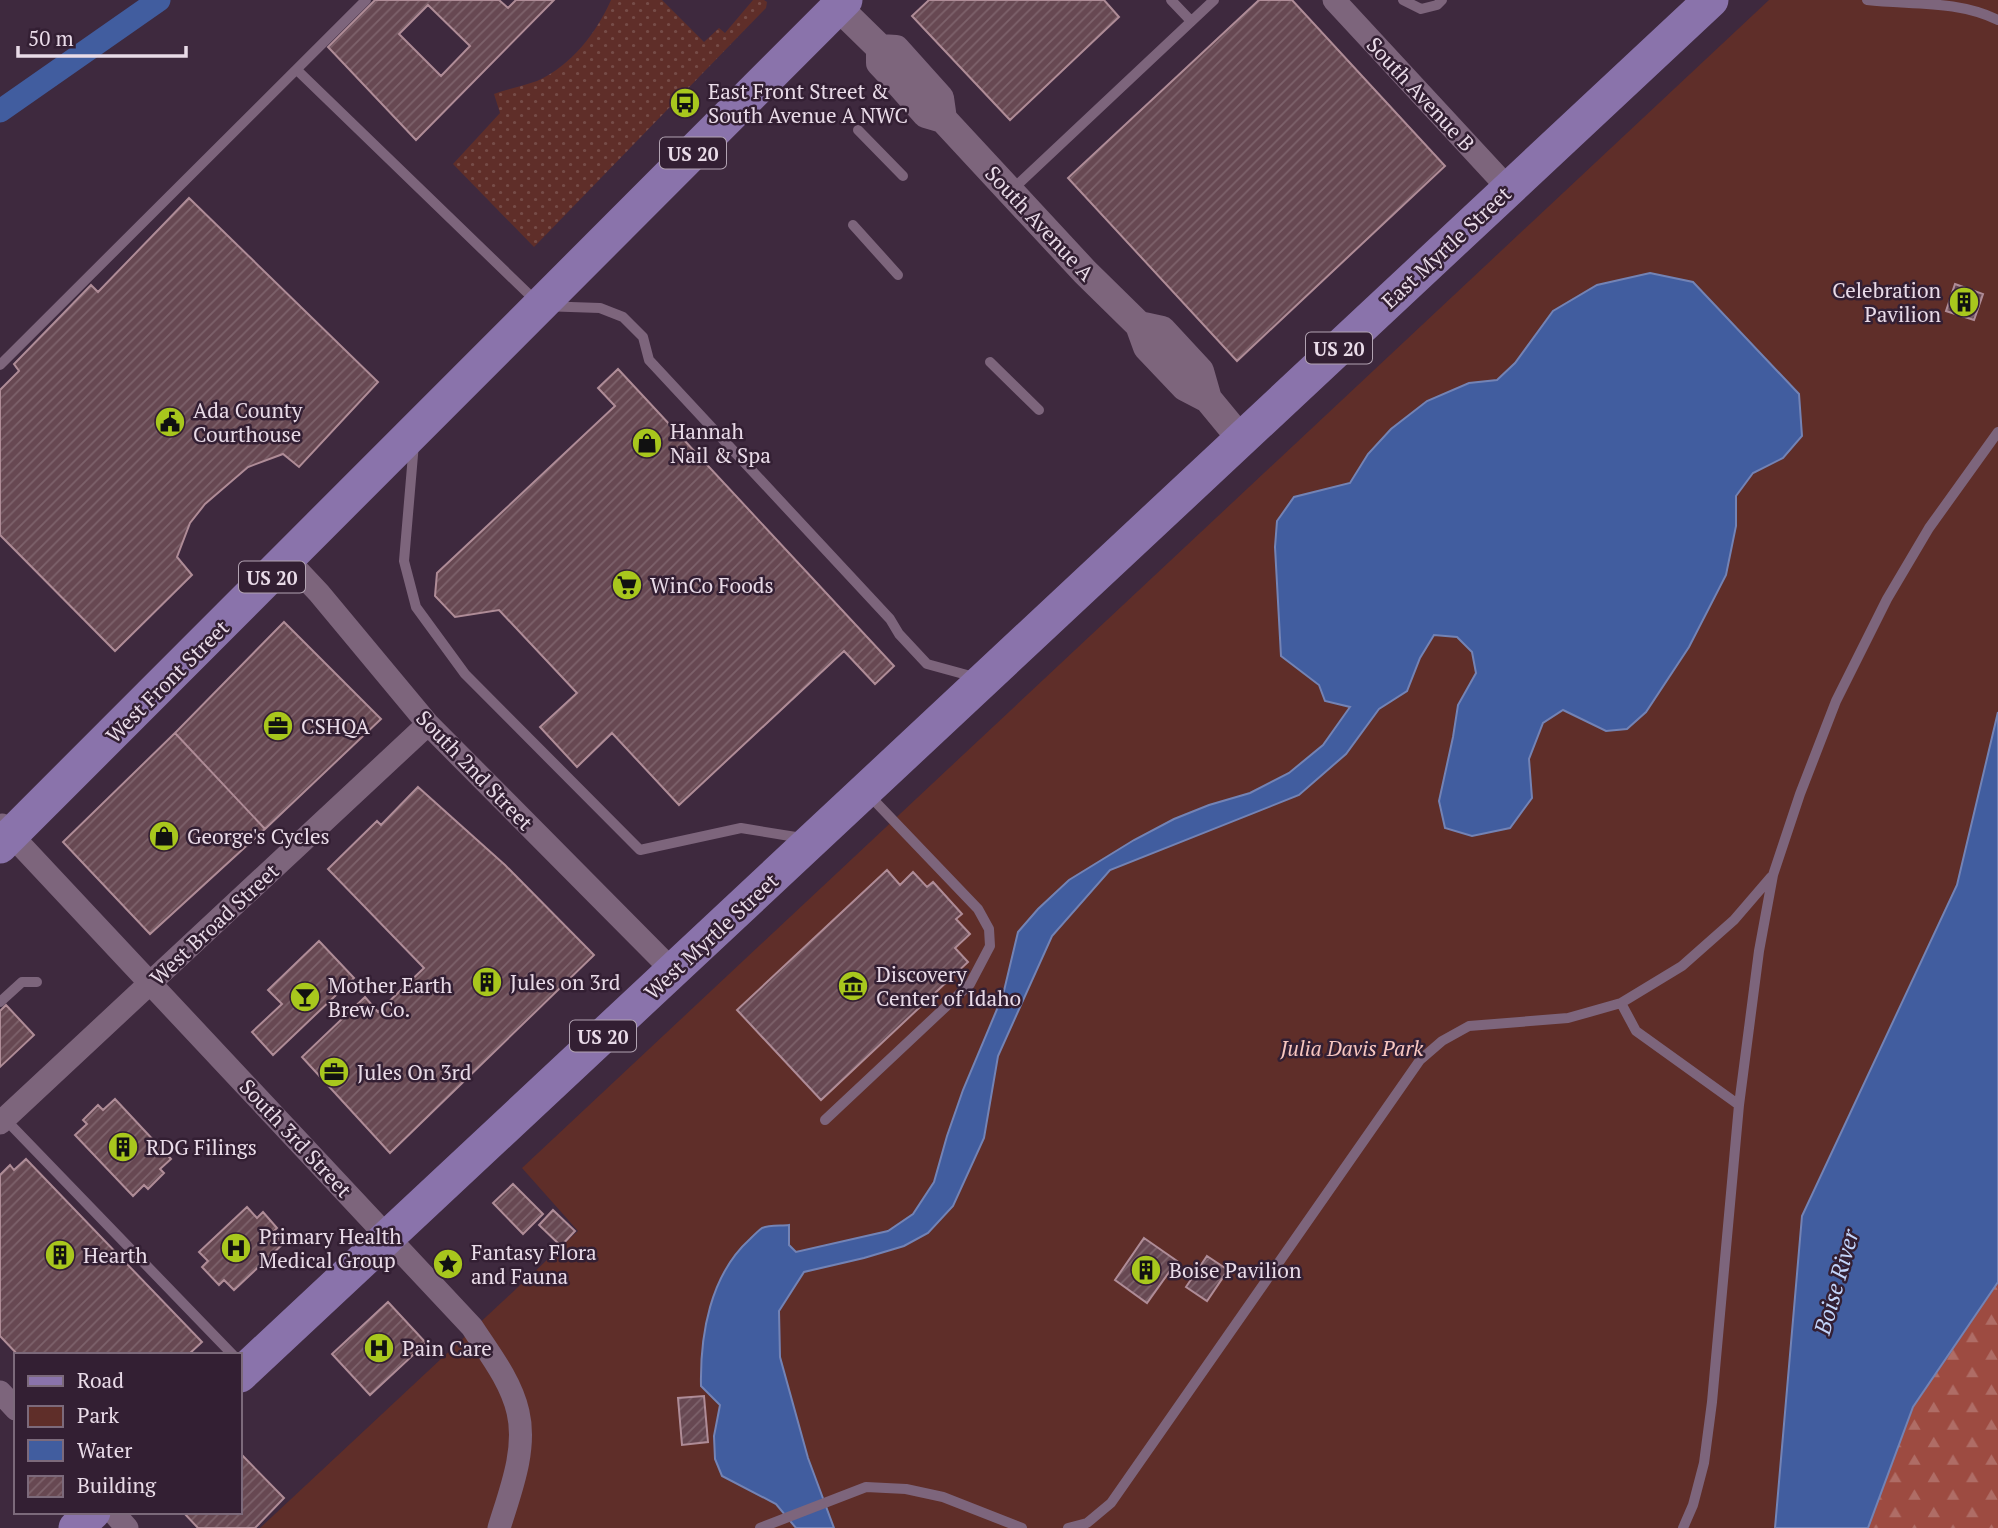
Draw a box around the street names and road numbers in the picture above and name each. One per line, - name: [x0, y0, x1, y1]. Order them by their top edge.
- street label: South Avenue B: [1361, 31, 1481, 157]
- road number: US 20: [660, 138, 726, 168]
- street label: South Avenue A: [979, 159, 1101, 287]
- street label: East Myrtle Street: [1375, 180, 1517, 314]
- road number: US 20: [1306, 332, 1372, 364]
- road number: US 20: [239, 562, 305, 592]
- street label: West Front Street: [99, 613, 235, 749]
- street label: South 2nd Street: [411, 704, 540, 836]
- street label: West Broad Street: [143, 857, 285, 991]
- street label: West Myrtle Street: [638, 866, 784, 1005]
- road number: US 20: [570, 1020, 636, 1052]
- street label: South 3rd Street: [234, 1073, 358, 1203]

